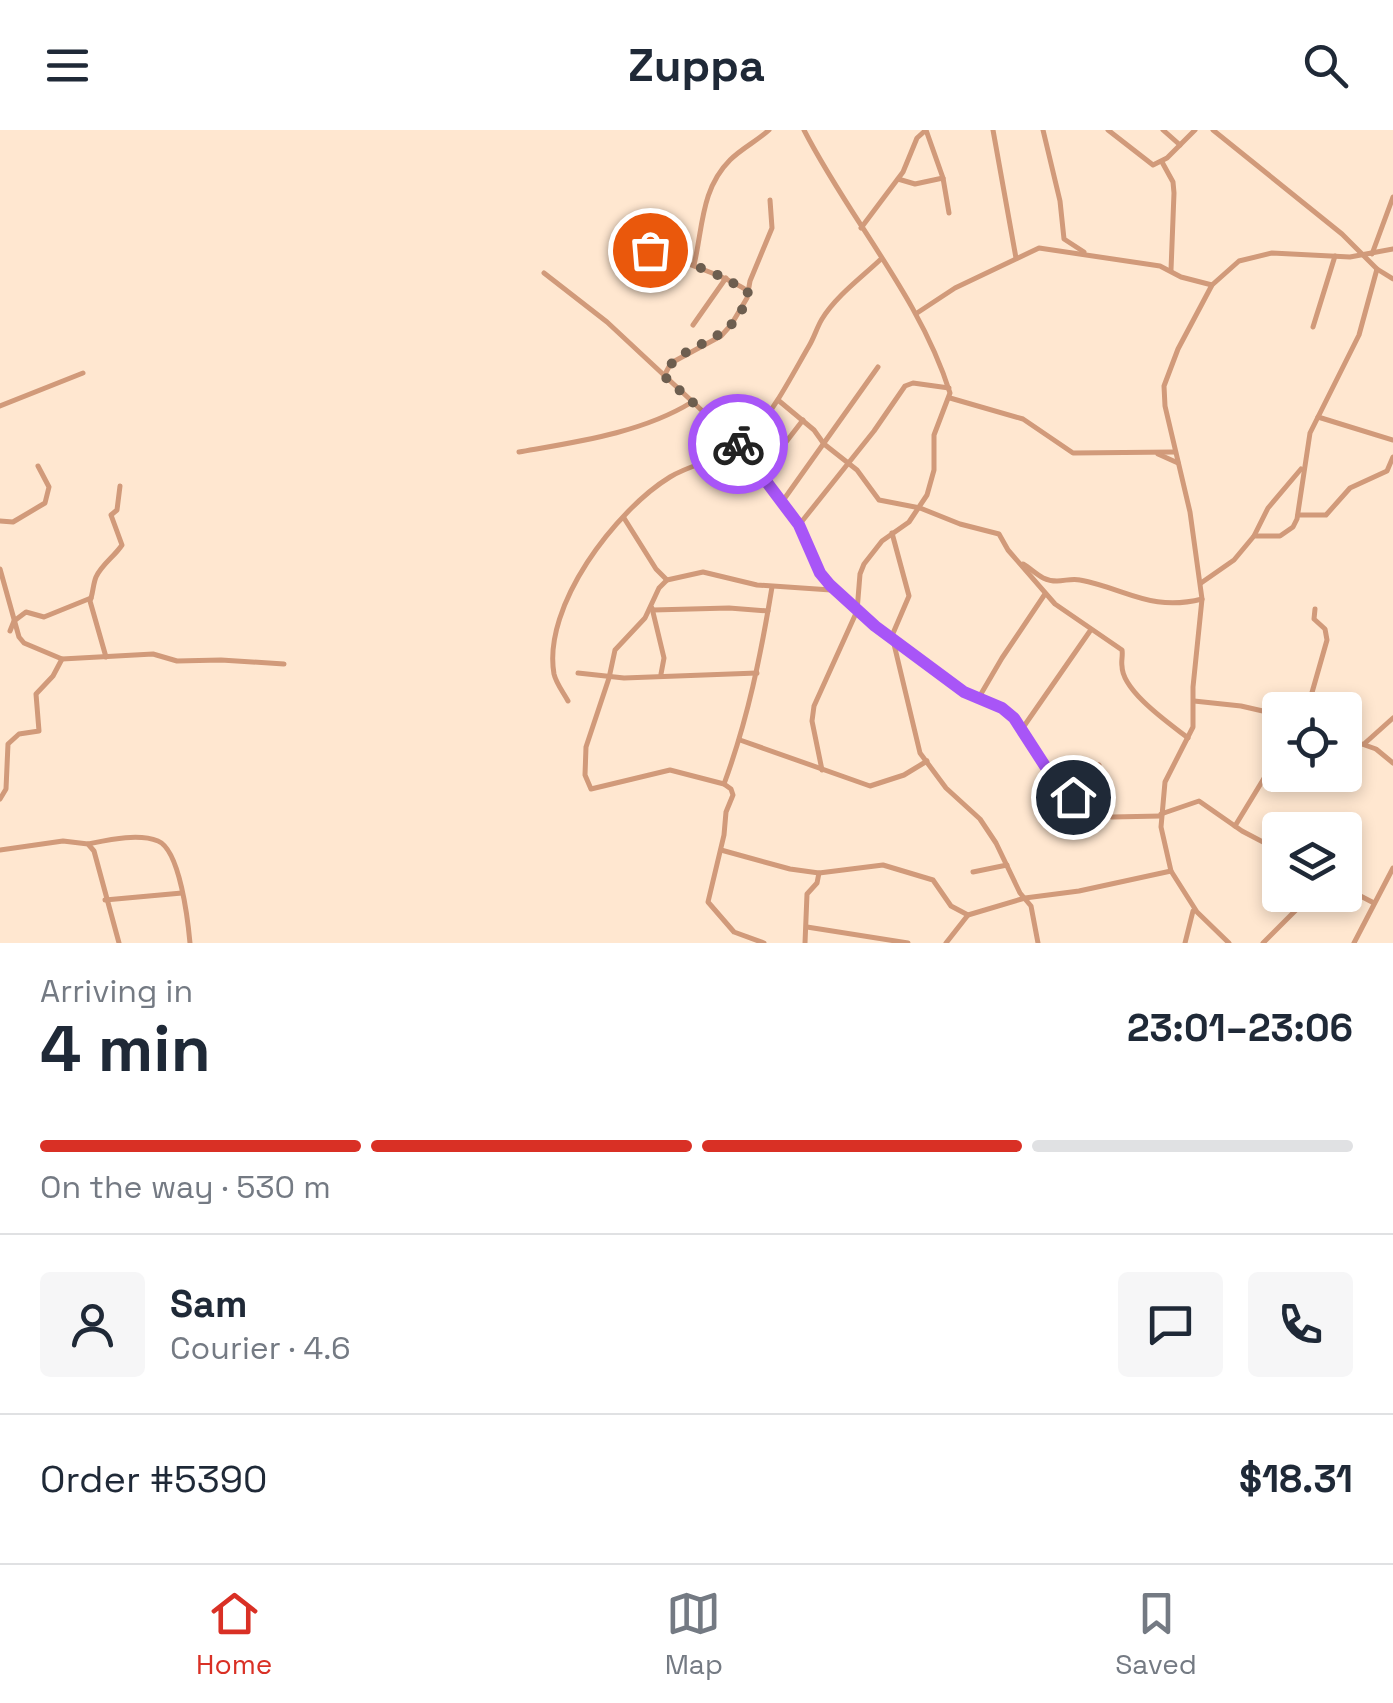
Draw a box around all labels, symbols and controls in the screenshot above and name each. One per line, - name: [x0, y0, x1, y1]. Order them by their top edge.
- text: Zuppa: [628, 37, 765, 94]
- icon: menu: [40, 38, 95, 93]
- icon: search: [1298, 38, 1353, 93]
- pin: [608, 208, 693, 293]
- icon: bag: [623, 223, 678, 278]
- courier: [688, 394, 788, 494]
- icon: bike: [711, 417, 766, 472]
- map controls: [1262, 692, 1362, 912]
- button: locate: [1262, 692, 1362, 792]
- pin: [1031, 755, 1116, 840]
- icon: home: [1046, 770, 1101, 825]
- button: layers: [1262, 812, 1362, 912]
- text: Arriving in: [40, 971, 193, 1011]
- text: 23:01–23:06: [1127, 1004, 1353, 1052]
- text: 4 min: [40, 1007, 211, 1090]
- text: On the way · 530 m: [40, 1167, 331, 1207]
- button: person: [40, 1272, 145, 1377]
- button: chat: [1118, 1272, 1223, 1377]
- button: phone: [1248, 1272, 1353, 1377]
- text: Sam: [170, 1280, 247, 1328]
- text: Courier · 4.6: [170, 1328, 351, 1368]
- text: Order #5390: [40, 1455, 267, 1503]
- text: $18.31: [1239, 1455, 1353, 1503]
- tab: Home: [196, 1586, 272, 1682]
- tab: Map: [665, 1586, 723, 1682]
- tab: Saved: [1115, 1586, 1197, 1682]

